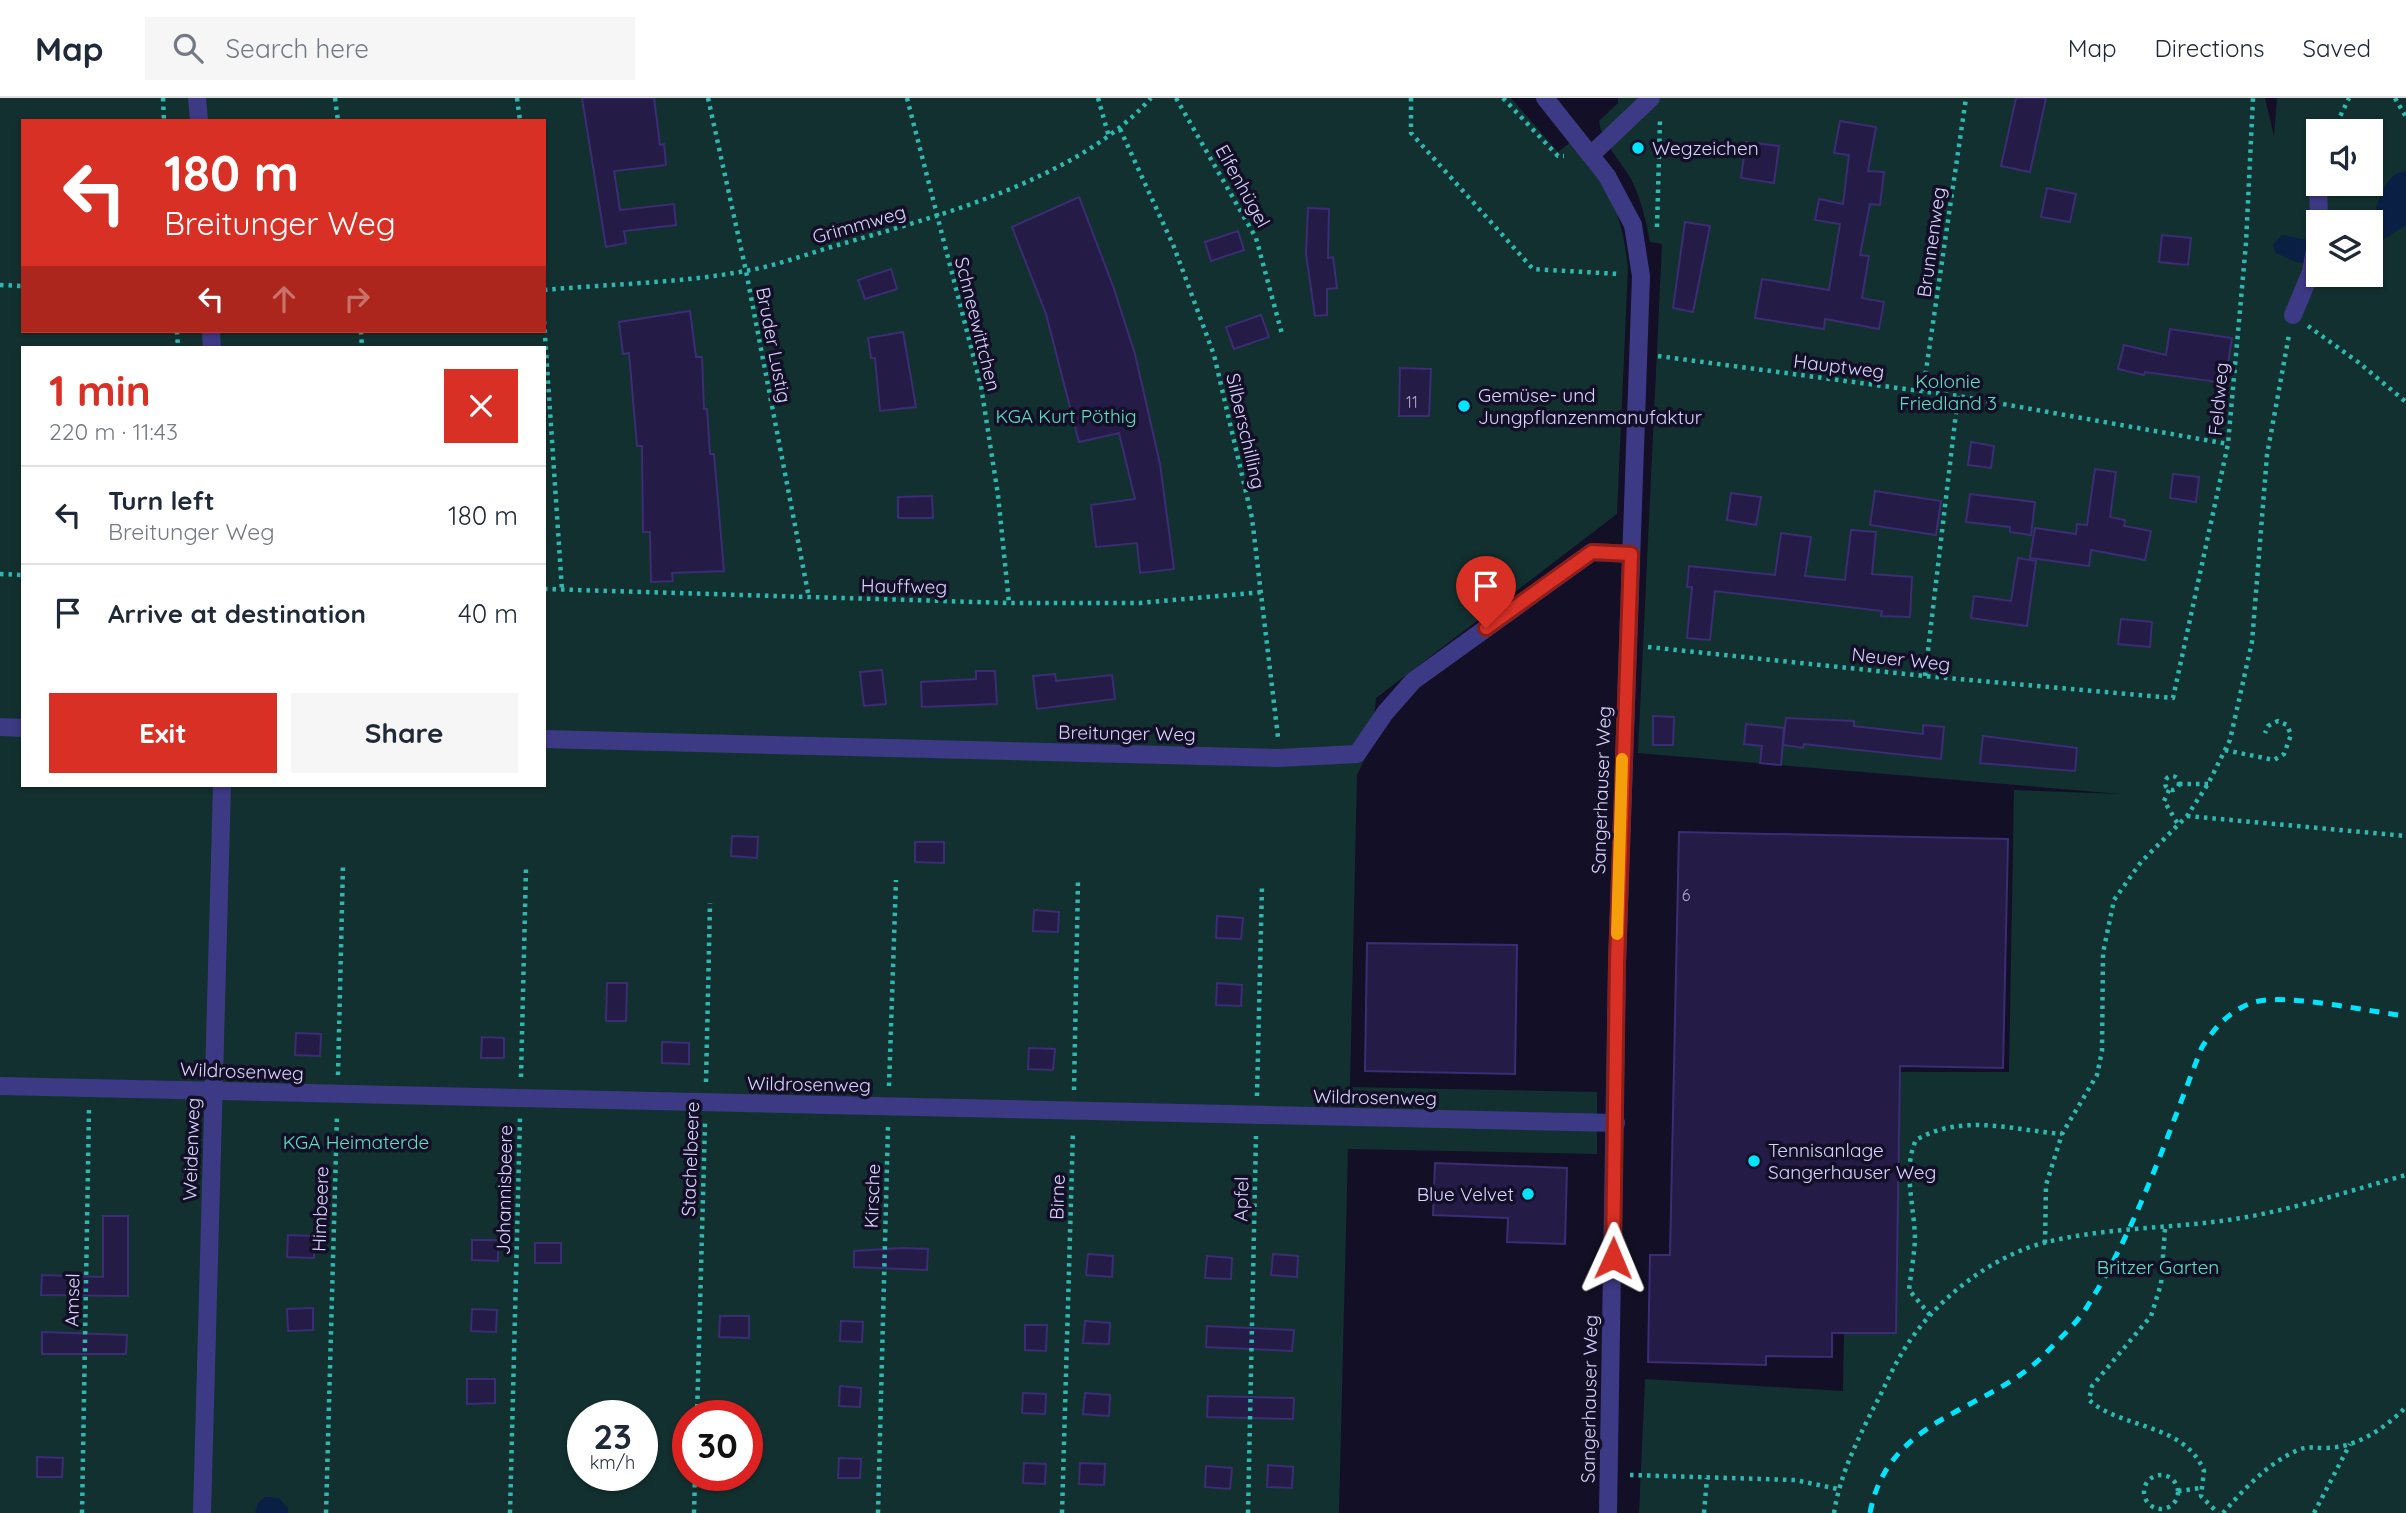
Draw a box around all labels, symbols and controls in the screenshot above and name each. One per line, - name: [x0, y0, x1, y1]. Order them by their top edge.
- search box: [145, 17, 635, 80]
- text: Map: [35, 28, 103, 69]
- icon: search: [169, 29, 207, 67]
- text: Search here: [225, 32, 369, 65]
- text: Map: [2068, 33, 2117, 63]
- text: Directions: [2155, 33, 2265, 63]
- text: Saved: [2303, 33, 2371, 63]
- map controls: [2306, 119, 2383, 287]
- button: sound: [2306, 119, 2383, 196]
- place label: Wegzeichen: [1652, 136, 1759, 160]
- street label: Elfenhügel: [1210, 140, 1276, 232]
- marker: Wegzeichen: [1630, 140, 1646, 156]
- text: 180 m: [164, 142, 299, 203]
- icon: left: [49, 147, 140, 238]
- street label: Brunnenweg: [1911, 185, 1951, 299]
- street label: Grimmweg: [810, 199, 908, 249]
- text: Breitunger Weg: [164, 203, 396, 243]
- button: layers: [2306, 210, 2383, 287]
- street label: Schneewittchen: [950, 255, 1006, 393]
- icon: left: [192, 280, 230, 318]
- icon: ahead: [265, 280, 303, 318]
- icon: right: [338, 280, 376, 318]
- street label: Bruder Lustig: [751, 285, 797, 405]
- street label: Hauptweg: [1792, 349, 1886, 383]
- street label: Feldweg: [2203, 361, 2233, 437]
- text: 1 min: [49, 364, 151, 417]
- button: close: [444, 369, 518, 443]
- park label: Kolonie Friedland 3: [1899, 369, 1997, 415]
- street label: Silberschilling: [1221, 371, 1271, 491]
- place label: Gemüse- und Jungpflanzenmanufaktur: [1478, 383, 1703, 429]
- house number: 11: [1406, 392, 1418, 412]
- marker: Gemüse- und Jungpflanzenmanufaktur: [1456, 398, 1472, 414]
- park label: KGA Kurt Pöthig: [995, 404, 1137, 428]
- text: 220 m · 11:43: [49, 417, 178, 446]
- text: Turn left: [108, 484, 215, 517]
- icon: left: [49, 496, 87, 534]
- text: 180 m: [448, 499, 518, 532]
- text: Breitunger Weg: [108, 517, 275, 546]
- pin: [1456, 556, 1516, 628]
- icon: arrive: [1467, 567, 1505, 605]
- street label: Hauffweg: [861, 573, 947, 599]
- icon: arrive: [49, 594, 87, 632]
- text: Arrive at destination: [108, 597, 366, 630]
- text: 40 m: [458, 597, 518, 630]
- street label: Neuer Weg: [1850, 642, 1952, 676]
- button: Exit: [49, 693, 277, 773]
- button: Share: [291, 693, 518, 773]
- street label: Sangerhauser Weg: [1586, 705, 1616, 875]
- street label: Breitunger Weg: [1058, 720, 1196, 746]
- house number: 6: [1682, 885, 1691, 905]
- street label: Wildrosenweg: [180, 1057, 304, 1085]
- street label: Wildrosenweg: [747, 1071, 871, 1097]
- street label: Wildrosenweg: [1313, 1084, 1437, 1110]
- street label: Weidenweg: [177, 1097, 205, 1201]
- street label: Stachelbeere: [676, 1101, 704, 1217]
- street label: Johannisbeere: [491, 1125, 517, 1255]
- park label: KGA Heimaterde: [283, 1130, 429, 1154]
- place label: Tennisanlage Sangerhauser Weg: [1768, 1138, 1936, 1184]
- marker: Tennisanlage Sangerhauser Weg: [1746, 1153, 1762, 1169]
- street label: Kirsche: [859, 1163, 885, 1229]
- street label: Himbeere: [307, 1166, 333, 1252]
- street label: Birne: [1044, 1174, 1070, 1220]
- street label: Apfel: [1229, 1176, 1253, 1222]
- place label: Blue Velvet: [1417, 1182, 1514, 1206]
- marker: Blue Velvet: [1520, 1186, 1536, 1202]
- position arrow: [1576, 1221, 1650, 1295]
- park label: Britzer Garten: [2097, 1255, 2219, 1279]
- street label: Amsel: [60, 1273, 84, 1327]
- street label: Sangerhauser Weg: [1576, 1315, 1602, 1483]
- speed limit sign: 30: [672, 1400, 763, 1491]
- text: 23: [593, 1414, 632, 1458]
- text: km/h: [590, 1451, 635, 1474]

